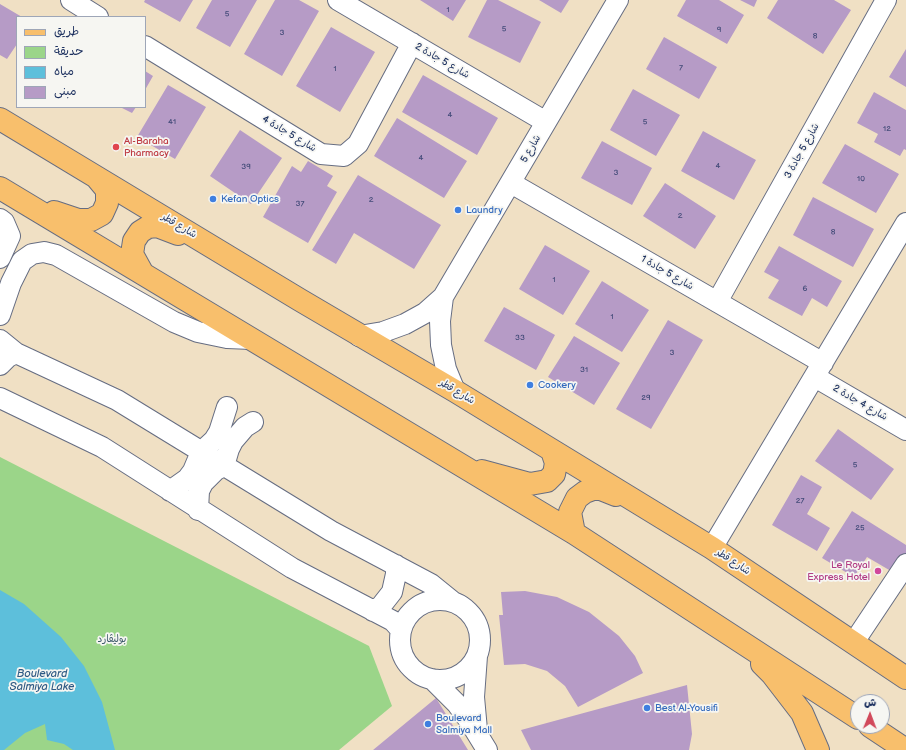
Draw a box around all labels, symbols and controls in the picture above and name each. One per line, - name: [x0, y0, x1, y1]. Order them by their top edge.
- house number: 1: [446, 5, 450, 15]
- house number: 5: [225, 9, 229, 19]
- legend: [16, 16, 146, 108]
- text: طريق: [54, 24, 79, 39]
- house number: 5: [502, 24, 506, 34]
- house number: 9: [717, 25, 721, 35]
- house number: 3: [280, 28, 284, 38]
- house number: 8: [813, 31, 817, 41]
- street label: شارع 5 جادة 2: [413, 41, 471, 81]
- text: حديقة: [54, 44, 83, 59]
- house number: 7: [679, 63, 683, 73]
- text: مياه: [54, 64, 74, 79]
- house number: 1: [333, 64, 337, 74]
- text: مبنى: [54, 84, 77, 99]
- house number: 4: [448, 110, 452, 120]
- street label: شارع 5 جادة 4: [260, 113, 318, 155]
- house number: 41: [168, 117, 176, 127]
- house number: 5: [643, 117, 647, 127]
- street label: شارع 5 جادة 3: [782, 121, 822, 181]
- house number: 12: [883, 124, 891, 134]
- street label: شارع 5: [518, 133, 544, 165]
- place label: Al-Baraha Pharmacy: [124, 135, 169, 158]
- marker: Al-Baraha Pharmacy: [111, 142, 121, 152]
- house number: 4: [419, 153, 423, 163]
- house number: 4: [716, 161, 720, 171]
- house number: 39: [241, 162, 251, 172]
- house number: 3: [614, 168, 618, 178]
- house number: 10: [857, 174, 865, 184]
- place label: Kefan Optics: [221, 193, 279, 205]
- marker: Kefan Optics: [208, 194, 218, 204]
- house number: 2: [369, 195, 373, 205]
- house number: 37: [296, 199, 304, 209]
- place label: Laundry: [466, 204, 503, 216]
- marker: Laundry: [453, 205, 463, 215]
- street label: شارع قطر: [159, 211, 199, 241]
- house number: 2: [678, 211, 682, 221]
- house number: 8: [831, 227, 835, 237]
- street label: شارع 5 جادة 1: [639, 253, 695, 293]
- house number: 1: [552, 275, 556, 285]
- house number: 6: [803, 284, 807, 294]
- house number: 1: [610, 312, 614, 322]
- house number: 33: [515, 333, 525, 343]
- house number: 3: [670, 348, 674, 358]
- house number: 31: [580, 365, 588, 375]
- street label: شارع قطر: [437, 377, 477, 407]
- place label: Cookery: [538, 379, 576, 391]
- marker: Cookery: [525, 380, 535, 390]
- street label: شارع 4 جادة 2: [831, 383, 889, 423]
- house number: 29: [641, 393, 651, 403]
- house number: 5: [853, 460, 857, 470]
- house number: 27: [796, 496, 804, 506]
- house number: 25: [855, 523, 865, 533]
- street label: شارع قطر: [714, 546, 752, 578]
- place label: Le Royal Express Hotel: [807, 559, 870, 582]
- marker: Le Royal Express Hotel: [873, 566, 883, 576]
- park label: بوليڤارد: [98, 633, 126, 645]
- water label: Boulevard Salmiya Lake: [10, 667, 74, 693]
- north arrow: [850, 694, 890, 734]
- text: ش: [864, 696, 876, 709]
- place label: Best Al-Yousifi: [655, 702, 718, 714]
- marker: Best Al-Yousifi: [642, 703, 652, 713]
- place label: Boulevard Salmiya Mall: [436, 712, 492, 736]
- marker: Boulevard Salmiya Mall: [423, 719, 433, 729]

